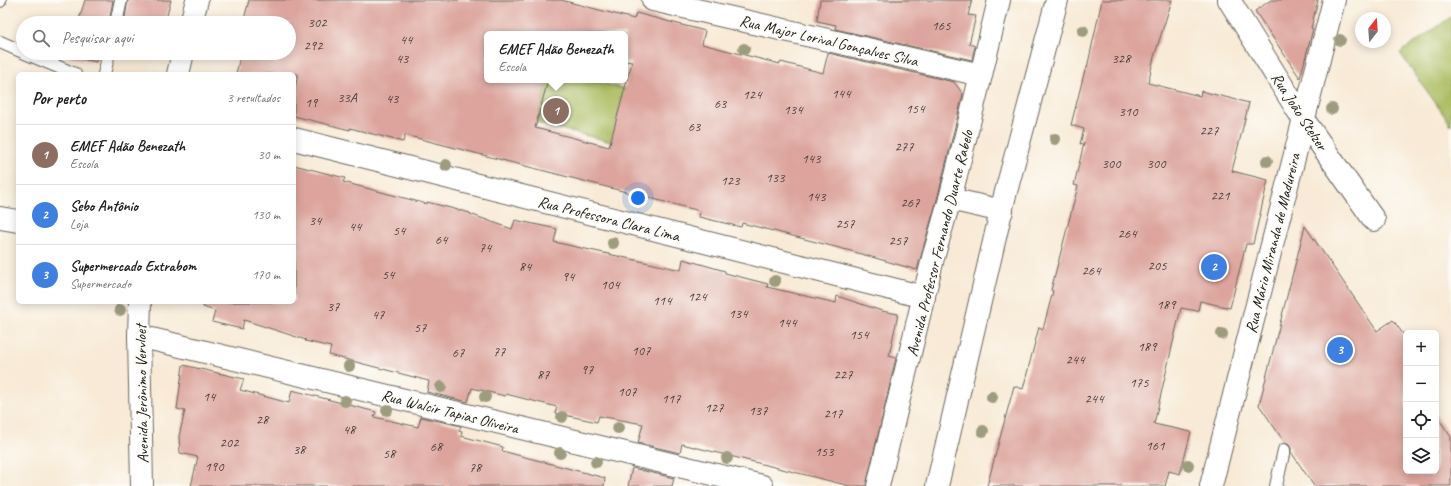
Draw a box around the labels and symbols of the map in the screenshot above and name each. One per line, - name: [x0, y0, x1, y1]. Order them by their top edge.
- street label: Rua Major Lorival Gonçalves Silva: [738, 11, 921, 71]
- north arrow: [1355, 12, 1391, 48]
- house number: 302: [308, 14, 328, 31]
- house number: 165: [932, 17, 951, 34]
- house number: 44: [400, 31, 414, 48]
- house number: 292: [304, 37, 324, 54]
- house number: 43: [396, 50, 410, 67]
- house number: 328: [1112, 50, 1132, 67]
- street label: Rua João Stelzer: [1267, 69, 1333, 156]
- house number: 144: [832, 85, 852, 102]
- house number: 124: [743, 86, 763, 103]
- house number: 33A: [337, 89, 358, 106]
- house number: 43: [386, 90, 400, 107]
- house number: 19: [305, 94, 319, 111]
- house number: 63: [714, 95, 728, 112]
- pin: 1: [543, 96, 569, 126]
- house number: 154: [906, 100, 926, 117]
- house number: 134: [784, 101, 804, 118]
- house number: 310: [1119, 103, 1139, 120]
- house number: 63: [688, 118, 702, 135]
- house number: 227: [1200, 122, 1219, 139]
- street label: Avenida Professor Fernando Duarte Rabelo: [902, 127, 978, 358]
- house number: 277: [895, 138, 914, 155]
- house number: 143: [802, 150, 822, 167]
- street label: Rua Mário Miranda de Madureira: [1241, 150, 1305, 335]
- house number: 300: [1102, 155, 1122, 172]
- house number: 300: [1147, 155, 1167, 172]
- house number: 133: [766, 169, 786, 186]
- house number: 123: [721, 172, 741, 189]
- house number: 221: [1211, 187, 1230, 204]
- your location: [628, 188, 648, 208]
- house number: 143: [807, 188, 827, 205]
- street label: Rua Professora Clara Lima: [536, 192, 683, 247]
- house number: 267: [901, 194, 920, 211]
- house number: 34: [309, 212, 323, 229]
- house number: 257: [836, 215, 855, 232]
- house number: 44: [349, 218, 363, 235]
- house number: 54: [393, 222, 407, 239]
- house number: 264: [1118, 225, 1138, 242]
- house number: 64: [435, 231, 449, 248]
- house number: 257: [889, 232, 908, 249]
- house number: 74: [479, 239, 493, 256]
- pin: 2: [1201, 252, 1227, 282]
- house number: 205: [1148, 257, 1167, 274]
- house number: 84: [519, 258, 533, 275]
- house number: 264: [1082, 262, 1102, 279]
- house number: 54: [382, 266, 396, 283]
- house number: 94: [562, 268, 576, 285]
- house number: 104: [601, 276, 621, 293]
- house number: 124: [688, 288, 708, 305]
- house number: 114: [653, 292, 673, 309]
- house number: 189: [1157, 296, 1177, 313]
- house number: 37: [327, 298, 340, 315]
- house number: 134: [729, 305, 749, 322]
- house number: 47: [372, 306, 385, 323]
- house number: 144: [778, 314, 798, 331]
- house number: 57: [414, 319, 427, 336]
- street label: Avenida Jerônimo Vervloet: [131, 322, 153, 463]
- house number: 154: [850, 326, 870, 343]
- pin: 3: [1327, 335, 1353, 365]
- house number: 189: [1138, 338, 1158, 355]
- house number: 107: [632, 342, 651, 359]
- house number: 77: [493, 343, 506, 360]
- house number: 67: [452, 344, 465, 361]
- house number: 244: [1066, 351, 1086, 368]
- house number: 97: [581, 361, 594, 378]
- house number: 87: [537, 366, 550, 383]
- house number: 227: [834, 366, 853, 383]
- house number: 175: [1130, 374, 1149, 391]
- house number: 107: [618, 383, 637, 400]
- street label: Rua Walcir Tapias Oliveira: [379, 385, 522, 439]
- house number: 14: [203, 388, 217, 405]
- house number: 117: [662, 390, 681, 407]
- house number: 244: [1085, 390, 1105, 407]
- house number: 127: [705, 399, 724, 416]
- house number: 137: [749, 402, 768, 419]
- house number: 217: [824, 405, 843, 422]
- house number: 28: [256, 411, 270, 428]
- house number: 48: [343, 421, 357, 438]
- house number: 202: [220, 434, 240, 451]
- house number: 161: [1146, 437, 1165, 454]
- house number: 68: [430, 438, 444, 455]
- house number: 38: [293, 441, 307, 458]
- house number: 153: [815, 443, 835, 460]
- house number: 58: [383, 445, 397, 462]
- house number: 190: [205, 458, 225, 475]
- house number: 78: [469, 459, 483, 476]

